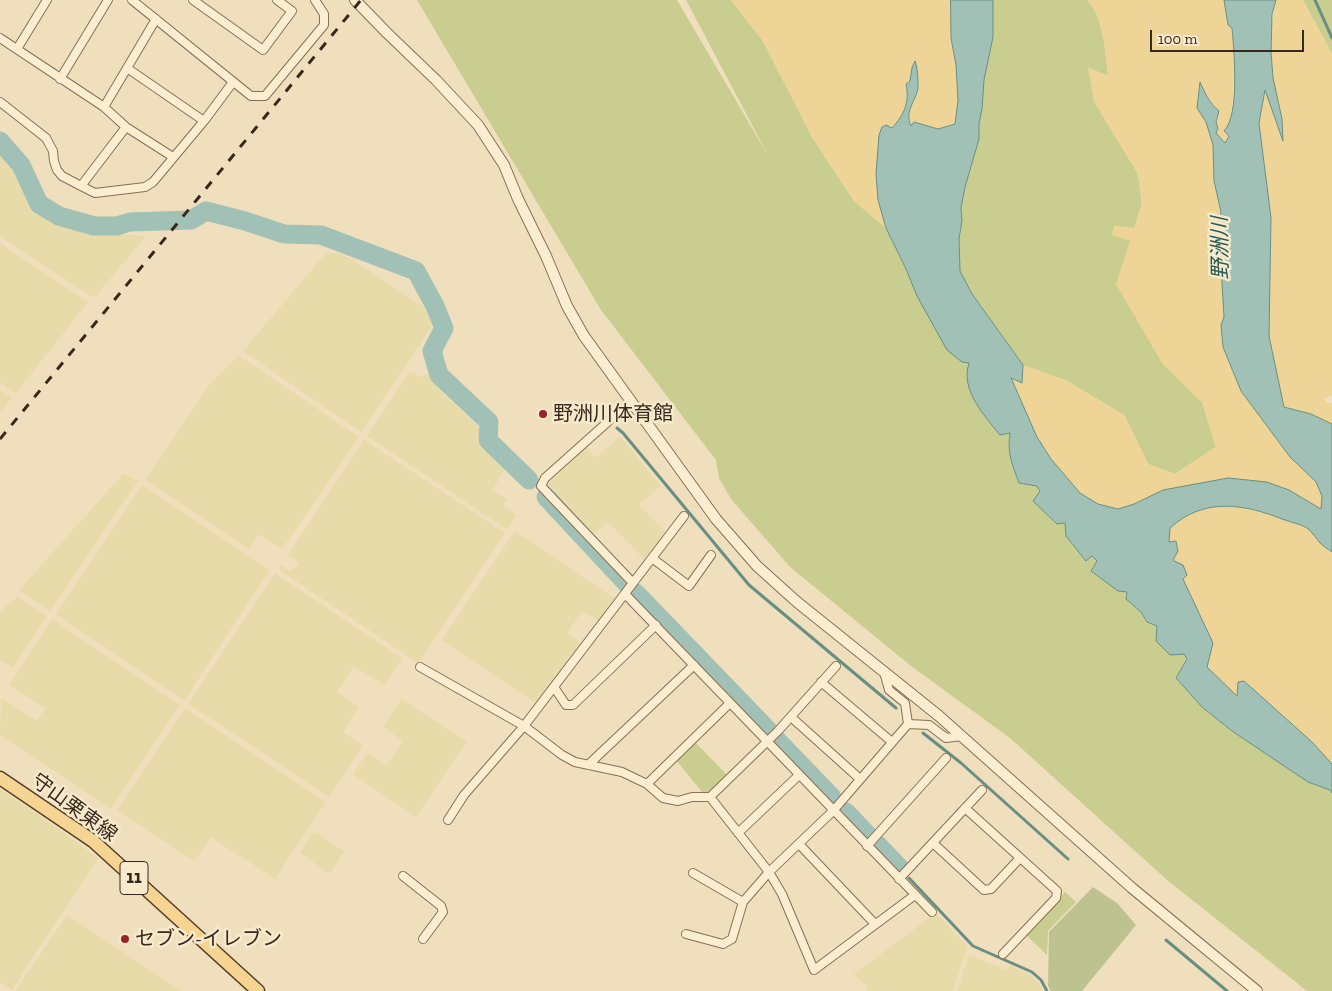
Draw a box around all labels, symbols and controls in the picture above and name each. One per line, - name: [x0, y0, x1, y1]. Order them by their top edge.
- scale bar: [1152, 20, 1306, 52]
- text: 100 m: [1158, 30, 1197, 48]
- water label: 野洲川: [1208, 216, 1234, 280]
- place label: 野洲川体育館: [553, 402, 673, 426]
- marker: 野洲川体育館: [537, 408, 549, 420]
- street label: 守山栗東線: [26, 769, 122, 847]
- road number: 11: [120, 861, 148, 894]
- place label: セブン-イレブン: [135, 927, 282, 951]
- marker: セブン-イレブン: [119, 933, 131, 945]

